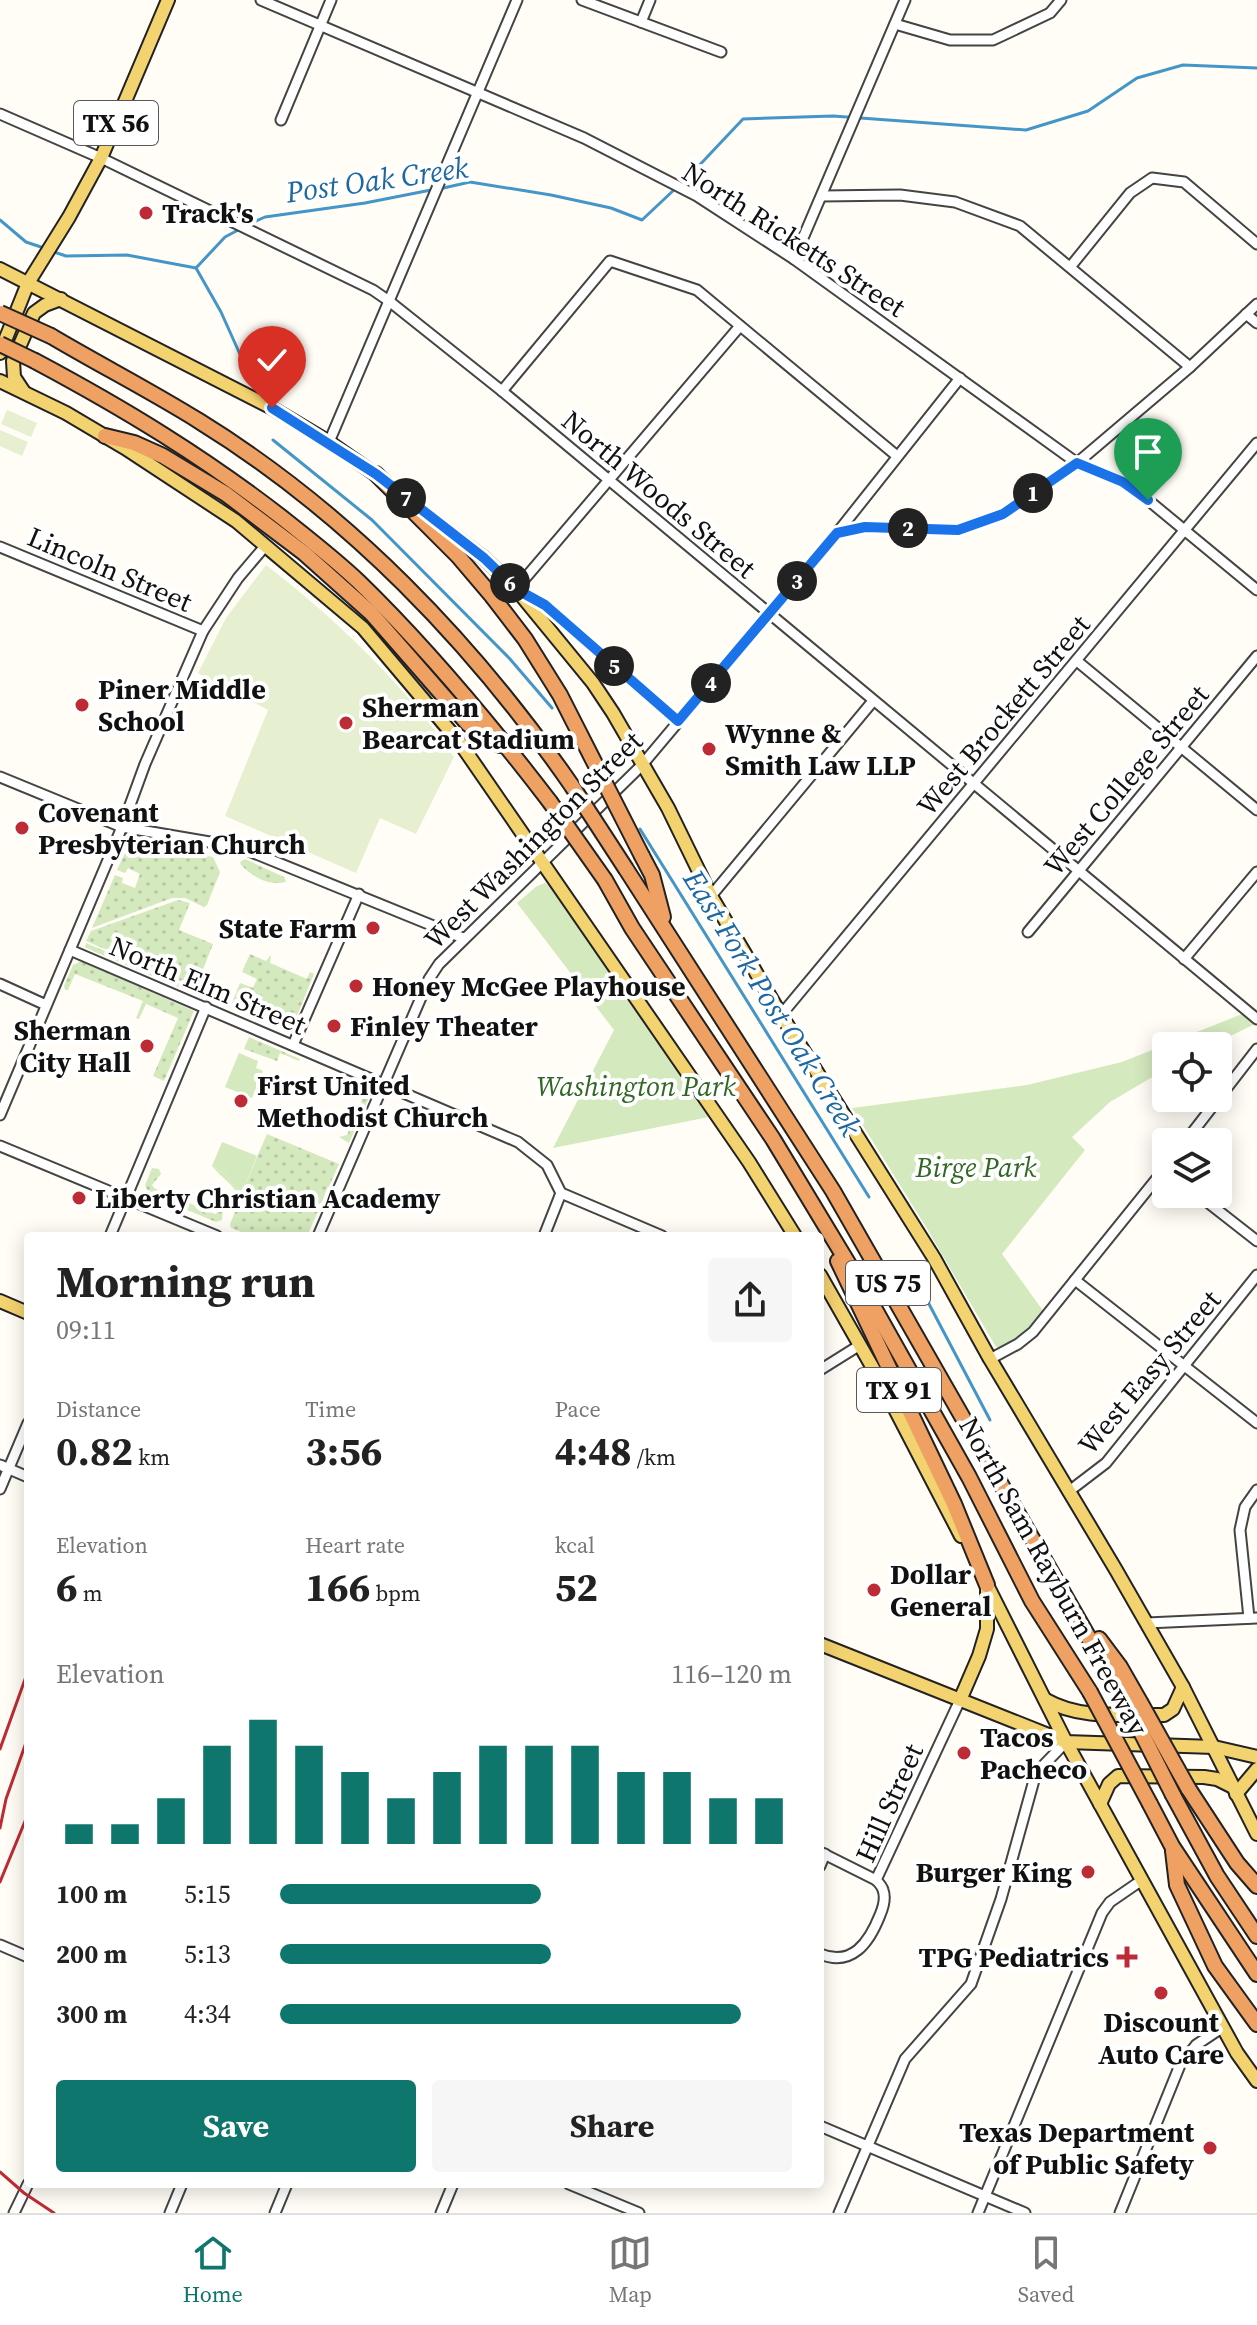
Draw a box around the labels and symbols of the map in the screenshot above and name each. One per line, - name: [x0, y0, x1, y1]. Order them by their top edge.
- road number: TX 56: [74, 101, 158, 145]
- water label: Post Oak Creek: [282, 146, 471, 213]
- street label: North Ricketts Street: [675, 153, 914, 326]
- place label: Track's: [162, 194, 254, 232]
- marker: Track's: [137, 204, 155, 222]
- pin: [238, 326, 306, 408]
- street label: North Woods Street: [554, 402, 765, 587]
- pin: [1114, 418, 1182, 500]
- pin: 1: [1013, 473, 1053, 513]
- pin: 7: [386, 478, 426, 518]
- pin: 2: [888, 508, 928, 548]
- street label: Lincoln Street: [22, 517, 199, 621]
- pin: 3: [777, 561, 817, 601]
- pin: 6: [490, 563, 530, 603]
- street label: West Brockett Street: [908, 606, 1099, 823]
- pin: 5: [594, 646, 634, 686]
- pin: 4: [691, 663, 731, 703]
- place label: Piner Middle School: [98, 670, 266, 740]
- street label: West College Street: [1035, 676, 1218, 883]
- place label: Sherman Bearcat Stadium: [362, 688, 575, 758]
- marker: Piner Middle School: [73, 696, 91, 714]
- marker: Sherman Bearcat Stadium: [337, 714, 355, 732]
- place label: Wynne & Smith Law LLP: [725, 714, 916, 784]
- street label: West Washington Street: [416, 722, 651, 957]
- marker: Wynne & Smith Law LLP: [700, 740, 718, 758]
- place label: Covenant Presbyterian Church: [38, 793, 306, 863]
- marker: Covenant Presbyterian Church: [13, 819, 31, 837]
- water label: East Fork Post Oak Creek: [673, 861, 872, 1145]
- place label: State Farm: [219, 909, 357, 947]
- marker: State Farm: [364, 919, 382, 937]
- street label: North Elm Street: [104, 927, 313, 1044]
- place label: Honey McGee Playhouse: [372, 967, 685, 1005]
- marker: Honey McGee Playhouse: [347, 977, 365, 995]
- place label: Finley Theater: [350, 1007, 538, 1045]
- place label: Sherman City Hall: [14, 1011, 131, 1081]
- marker: Finley Theater: [325, 1017, 343, 1035]
- marker: Sherman City Hall: [138, 1037, 156, 1055]
- place label: First United Methodist Church: [257, 1066, 489, 1136]
- park label: Washington Park: [536, 1067, 736, 1105]
- marker: First United Methodist Church: [232, 1092, 250, 1110]
- park label: Birge Park: [914, 1148, 1037, 1186]
- place label: Liberty Christian Academy: [95, 1179, 441, 1217]
- marker: Liberty Christian Academy: [70, 1189, 88, 1207]
- road number: US 75: [846, 1261, 930, 1305]
- street label: West Easy Street: [1069, 1281, 1230, 1462]
- road number: TX 91: [857, 1368, 941, 1412]
- street label: North Sam Rayburn Freeway: [950, 1410, 1158, 1743]
- place label: Dollar General: [890, 1555, 992, 1625]
- marker: Dollar General: [865, 1581, 883, 1599]
- place label: Tacos Pacheco: [980, 1718, 1087, 1788]
- street label: Hill Street: [846, 1737, 932, 1868]
- marker: Tacos Pacheco: [955, 1744, 973, 1762]
- place label: Burger King: [915, 1853, 1072, 1891]
- marker: Burger King: [1079, 1863, 1097, 1881]
- place label: TPG Pediatrics: [919, 1938, 1109, 1976]
- marker: TPG Pediatrics: [1116, 1946, 1138, 1968]
- marker: Discount Auto Care: [1152, 1984, 1170, 2002]
- place label: Discount Auto Care: [1098, 2003, 1224, 2073]
- place label: Texas Department of Public Safety: [959, 2113, 1195, 2183]
- marker: Texas Department of Public Safety: [1201, 2139, 1219, 2157]

